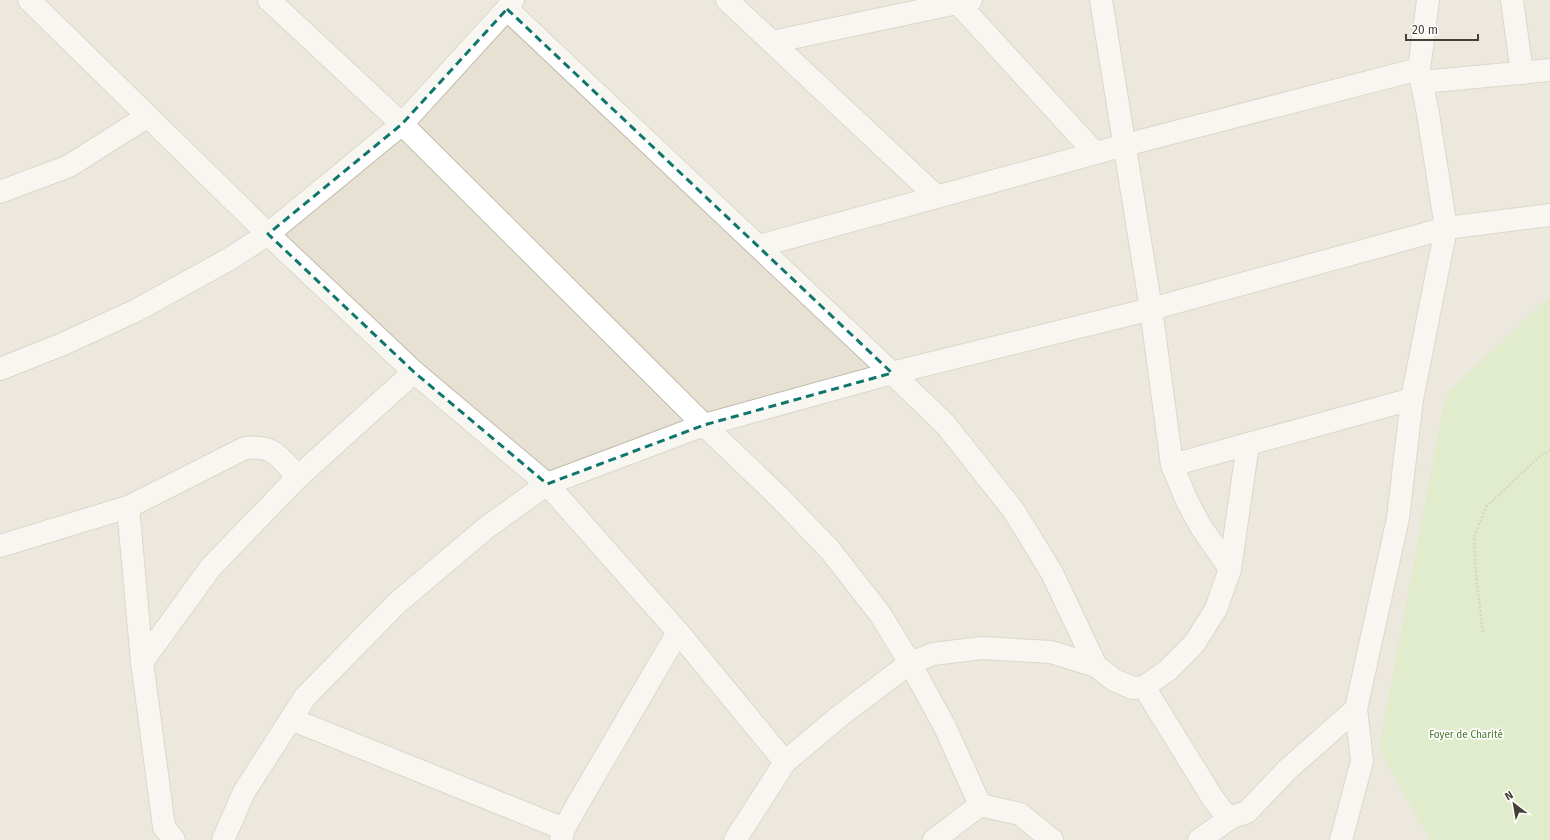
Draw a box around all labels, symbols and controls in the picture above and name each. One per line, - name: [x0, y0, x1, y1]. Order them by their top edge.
- scale bar: [1406, 16, 1478, 42]
- text: 20 m: [1412, 23, 1438, 37]
- park label: Foyer de Charité: [1429, 729, 1503, 741]
- north arrow: [1494, 784, 1534, 824]
- text: N: [1503, 788, 1516, 803]

